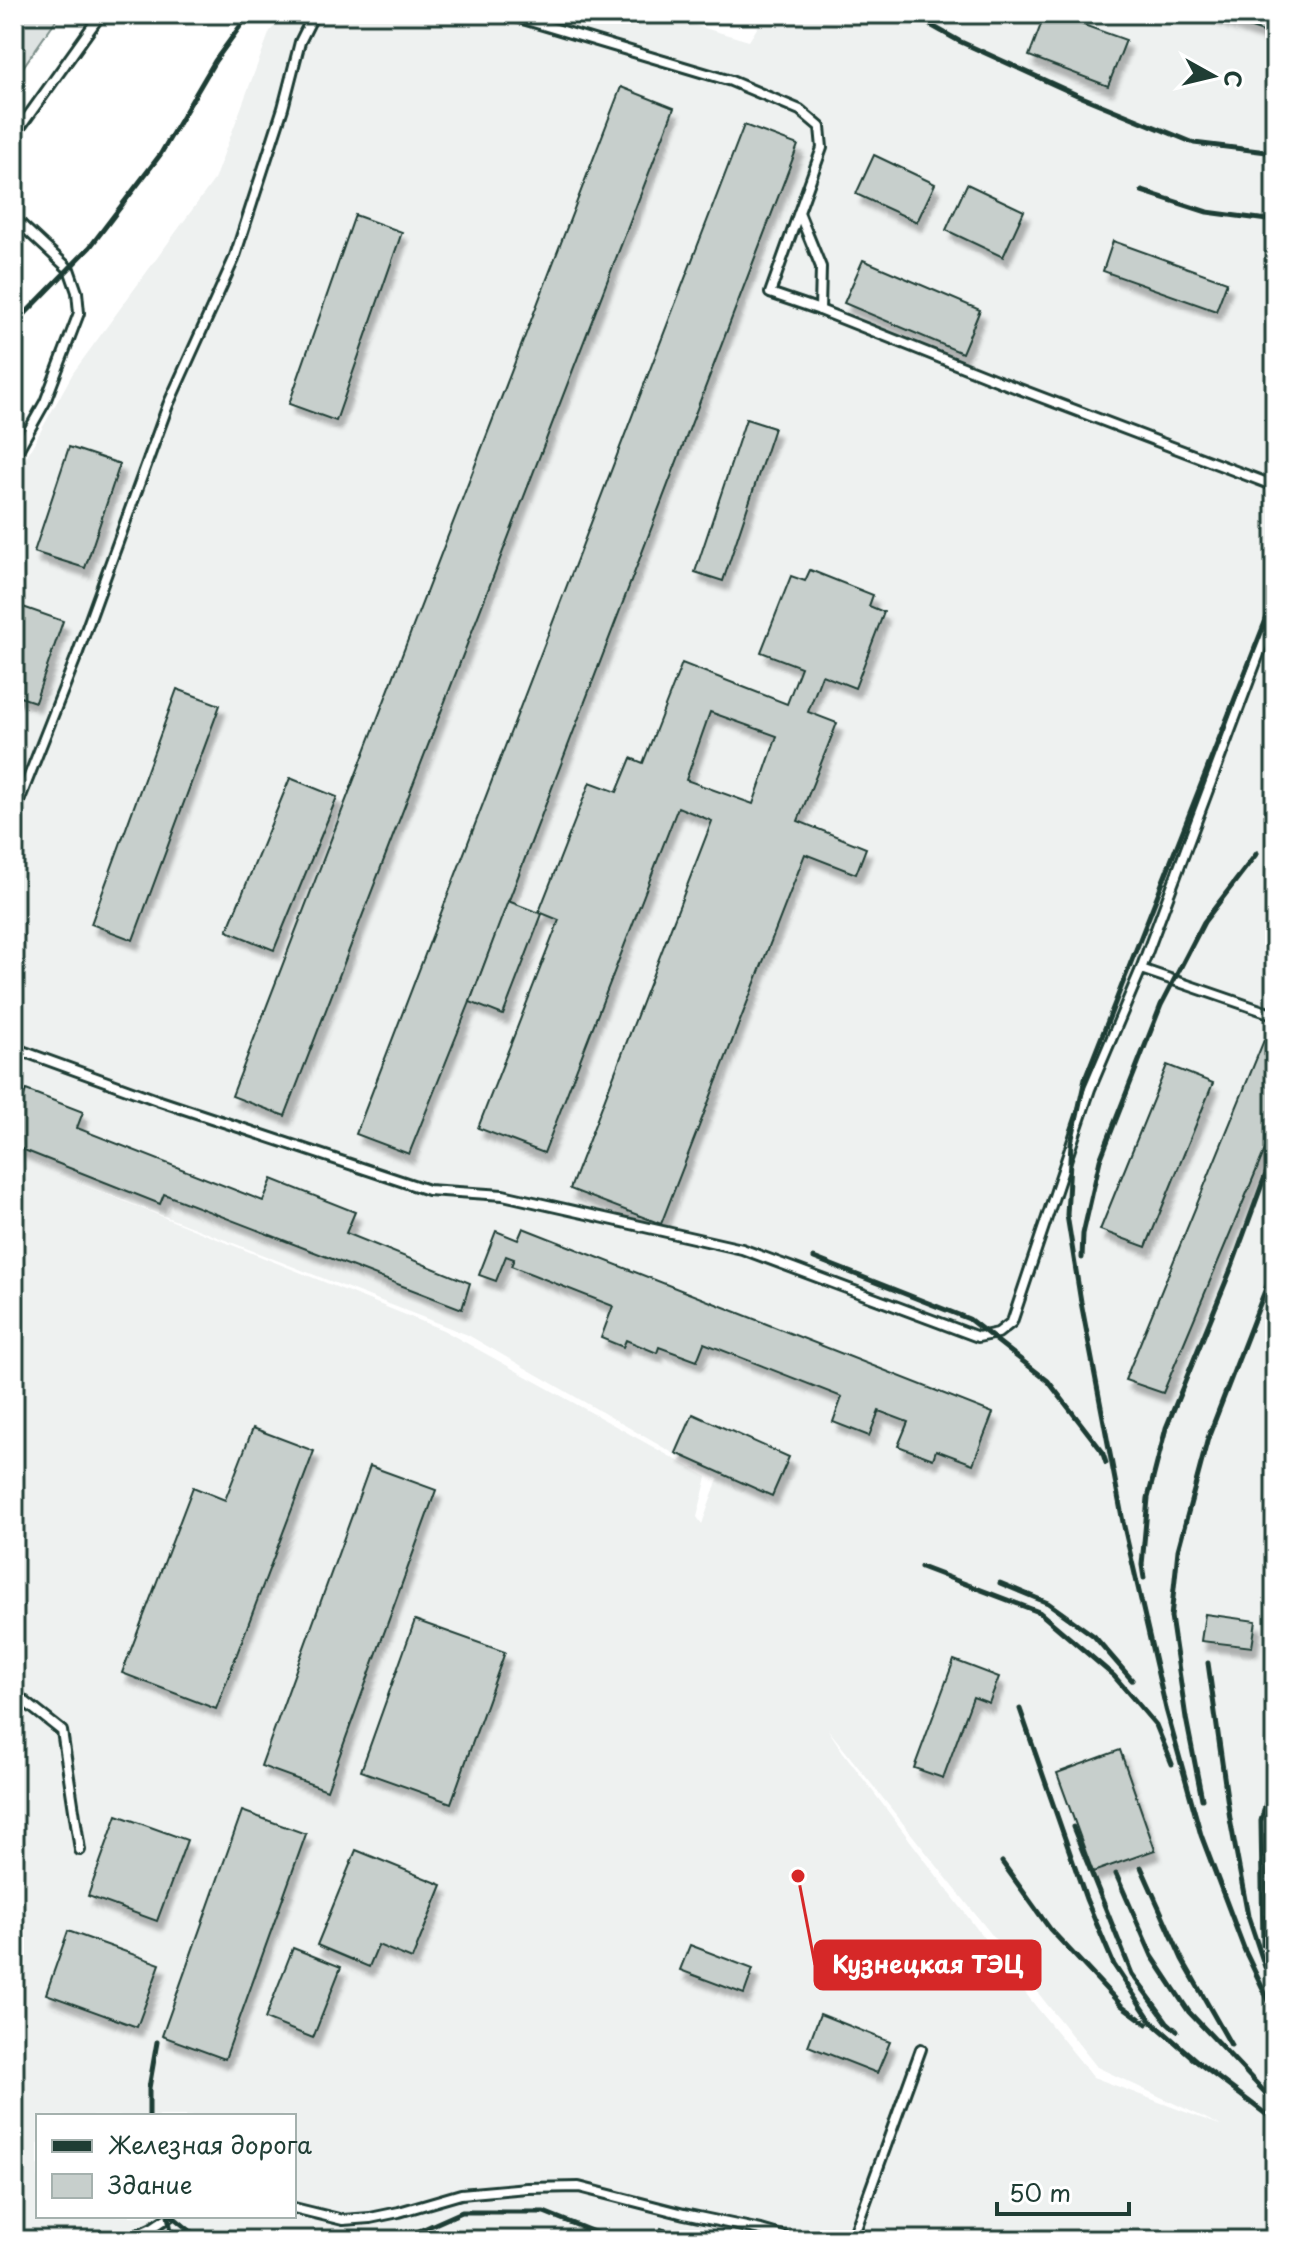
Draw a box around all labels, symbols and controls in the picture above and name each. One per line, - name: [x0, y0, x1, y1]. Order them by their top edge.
- north arrow: [1173, 36, 1253, 116]
- text: С: [1217, 69, 1252, 89]
- callout: Кузнецкая ТЭЦ: [815, 1941, 1040, 1989]
- text: Кузнецкая ТЭЦ: [832, 1945, 1024, 1981]
- legend: [36, 2114, 296, 2218]
- text: Железная дорога: [108, 2126, 312, 2162]
- text: Здание: [108, 2166, 193, 2202]
- scale bar: [997, 2166, 1129, 2216]
- text: 50 m: [1009, 2174, 1071, 2210]

